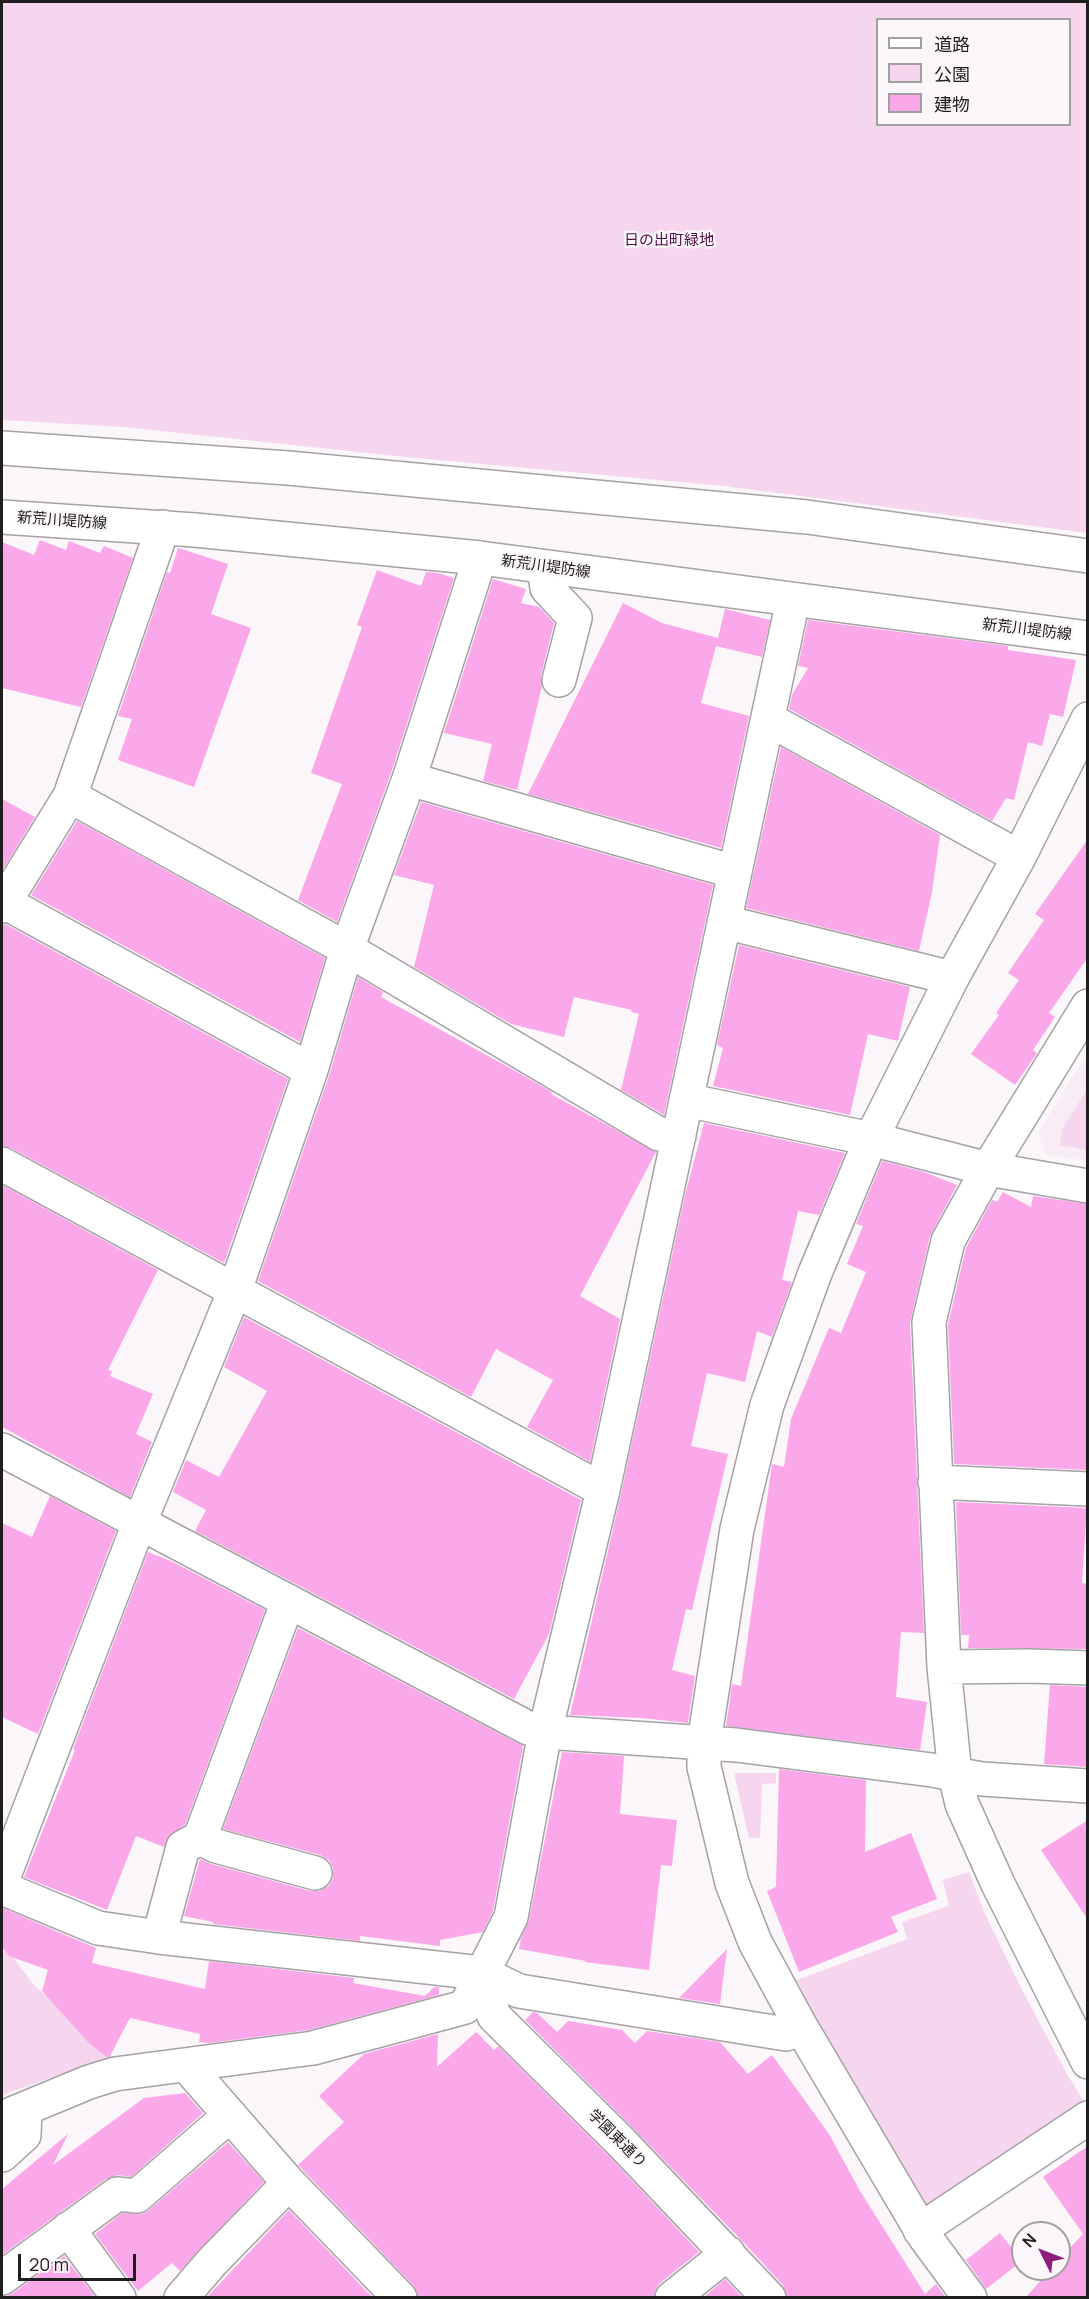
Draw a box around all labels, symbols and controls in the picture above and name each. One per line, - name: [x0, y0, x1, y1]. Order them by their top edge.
- legend: [876, 18, 1071, 126]
- text: 道路: [934, 32, 970, 56]
- text: 公園: [934, 62, 970, 86]
- text: 建物: [934, 92, 970, 116]
- park label: 日の出町緑地: [624, 232, 714, 250]
- street label: 新荒川堤防線: [16, 509, 108, 533]
- street label: 新荒川堤防線: [500, 552, 592, 582]
- street label: 新荒川堤防線: [981, 616, 1073, 644]
- street label: 学園東通り: [584, 2106, 650, 2172]
- north arrow: [1011, 2221, 1071, 2281]
- text: N: [1017, 2229, 1041, 2252]
- scale bar: [21, 2242, 140, 2280]
- text: 20 m: [29, 2252, 69, 2276]

